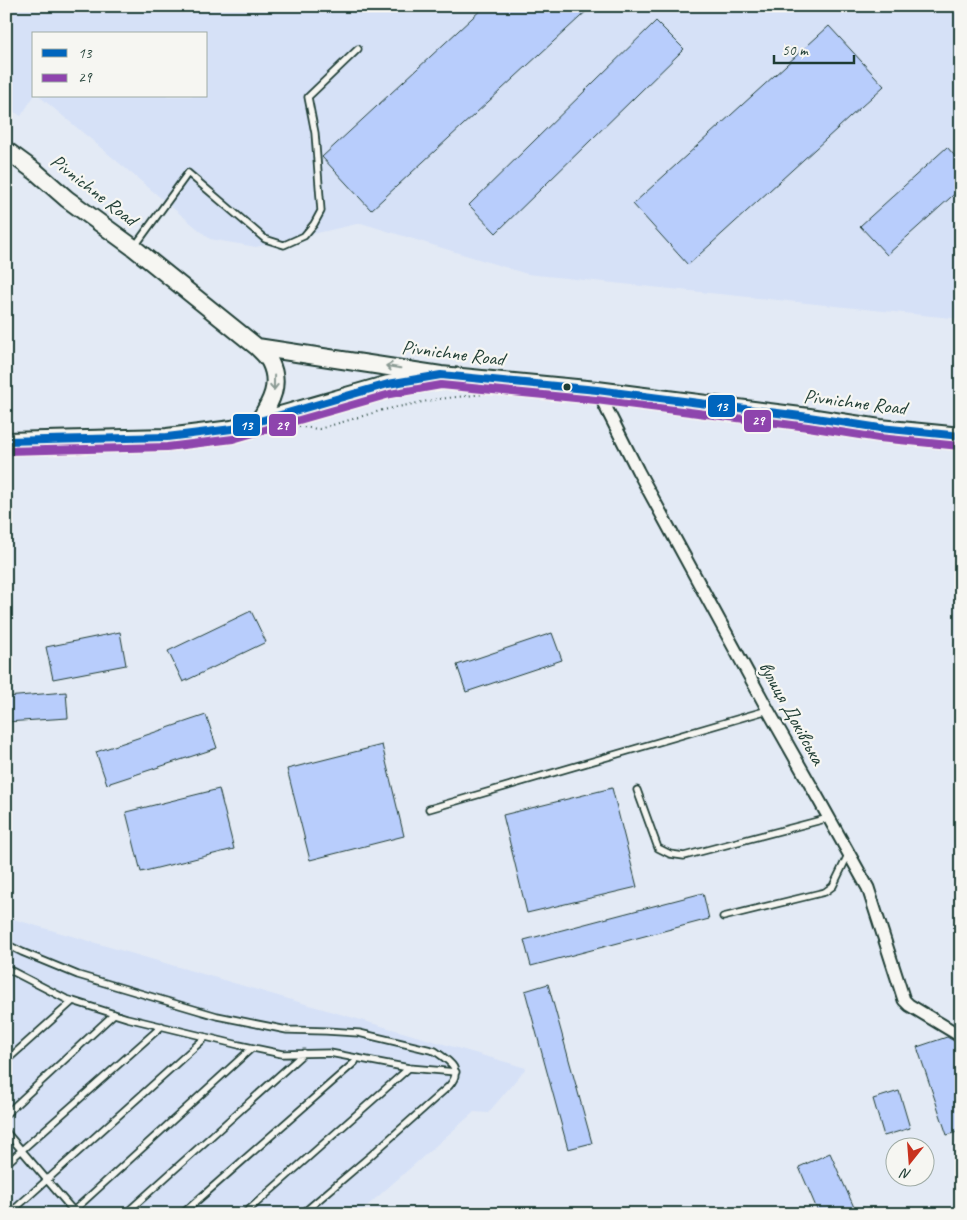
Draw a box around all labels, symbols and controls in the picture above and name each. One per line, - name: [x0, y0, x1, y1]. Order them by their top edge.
- legend: [32, 32, 208, 98]
- scale bar: [774, 32, 854, 64]
- text: 50 m: [782, 41, 809, 60]
- text: 13: [78, 44, 93, 63]
- text: 29: [78, 68, 93, 87]
- street label: Pivnichne Road: [46, 148, 145, 234]
- street label: Pivnichne Road: [400, 334, 509, 372]
- one-way arrow: [386, 362, 402, 372]
- one-way arrow: [269, 374, 279, 391]
- unlabelled marker: [562, 382, 572, 392]
- street label: Pivnichne Road: [802, 383, 911, 421]
- line badge: 13: [707, 394, 736, 418]
- text: 13: [715, 398, 729, 415]
- line badge: 29: [743, 409, 772, 433]
- text: 29: [752, 412, 766, 429]
- line badge: 13: [232, 413, 261, 437]
- line badge: 29: [268, 413, 297, 437]
- text: 13: [240, 417, 254, 434]
- text: 29: [276, 417, 290, 434]
- street label: вулиця Доківська: [753, 657, 831, 770]
- north arrow: [884, 1138, 934, 1188]
- text: N: [897, 1164, 913, 1183]

